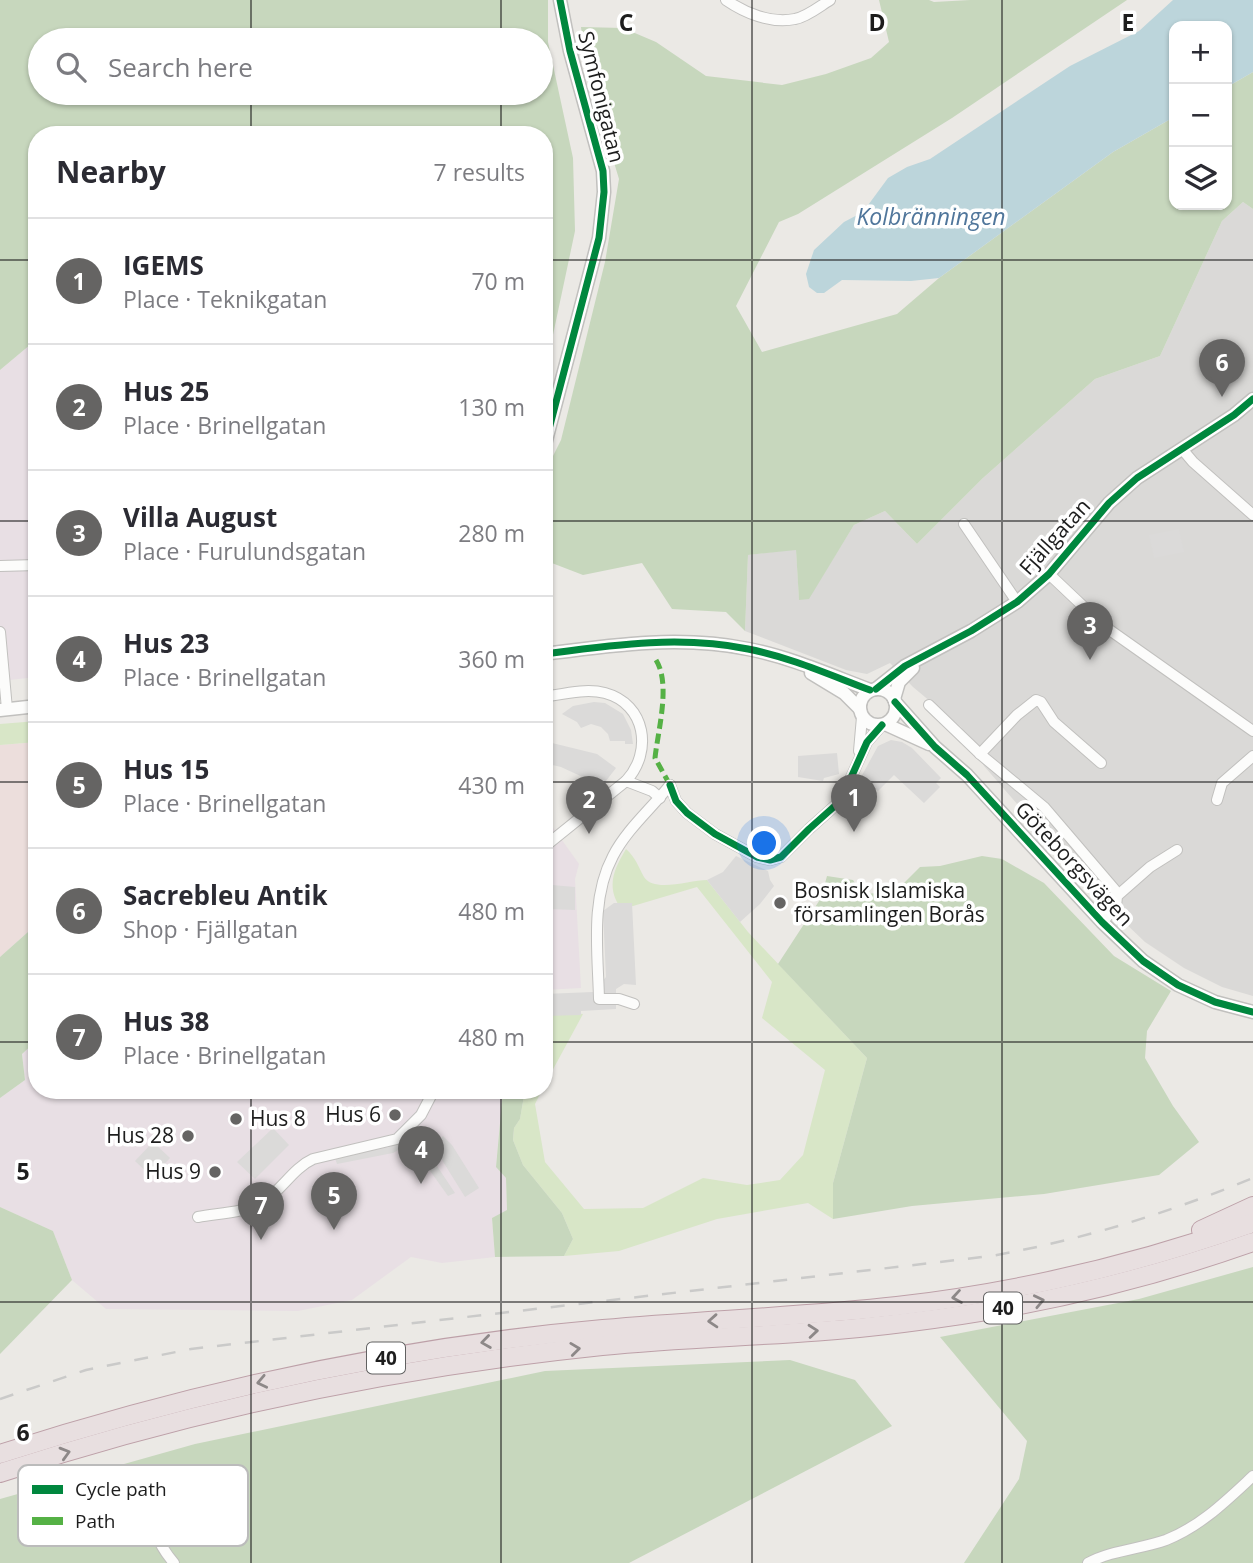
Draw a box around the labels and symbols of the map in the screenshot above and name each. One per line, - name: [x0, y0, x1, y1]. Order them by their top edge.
- text: C: [619, 6, 633, 38]
- text: D: [868, 6, 886, 38]
- text: E: [1122, 6, 1134, 38]
- street label: Symfonigatan: [572, 28, 632, 165]
- water label: Kolbränningen: [856, 200, 1006, 232]
- pin: 6: [1199, 339, 1245, 397]
- street label: Fjällgatan: [1013, 492, 1096, 580]
- pin: 3: [1067, 602, 1113, 660]
- pin: 1: [831, 774, 877, 832]
- pin: 2: [566, 776, 612, 834]
- street label: Göteborgsvägen: [1010, 795, 1140, 932]
- your location: [747, 826, 781, 860]
- place label: Bosnisk Islamiska församlingen Borås: [794, 876, 985, 928]
- marker: Bosnisk Islamiska församlingen Borås: [772, 895, 788, 911]
- place label: Hus 6: [325, 1100, 381, 1128]
- place label: Hus 8: [250, 1104, 306, 1132]
- marker: Hus 6: [387, 1107, 403, 1123]
- marker: Hus 8: [228, 1111, 244, 1127]
- place label: Hus 28: [106, 1121, 174, 1149]
- pin: 4: [398, 1126, 444, 1184]
- marker: Hus 28: [180, 1128, 196, 1144]
- text: 5: [16, 1155, 30, 1187]
- place label: Hus 9: [145, 1157, 201, 1185]
- marker: Hus 9: [207, 1164, 223, 1180]
- pin: 5: [311, 1172, 357, 1230]
- pin: 7: [238, 1182, 284, 1240]
- one-way arrow: [951, 1289, 963, 1304]
- road number: 40: [984, 1292, 1022, 1324]
- one-way arrow: [1033, 1294, 1045, 1309]
- one-way arrow: [707, 1313, 718, 1328]
- one-way arrow: [808, 1324, 819, 1339]
- one-way arrow: [480, 1335, 492, 1350]
- road number: 40: [367, 1342, 405, 1374]
- one-way arrow: [570, 1342, 581, 1357]
- one-way arrow: [256, 1374, 268, 1389]
- text: 6: [16, 1416, 30, 1448]
- one-way arrow: [59, 1446, 71, 1461]
- legend: [18, 1465, 248, 1546]
- text: Cycle path: [75, 1476, 167, 1502]
- text: Path: [75, 1508, 115, 1534]

